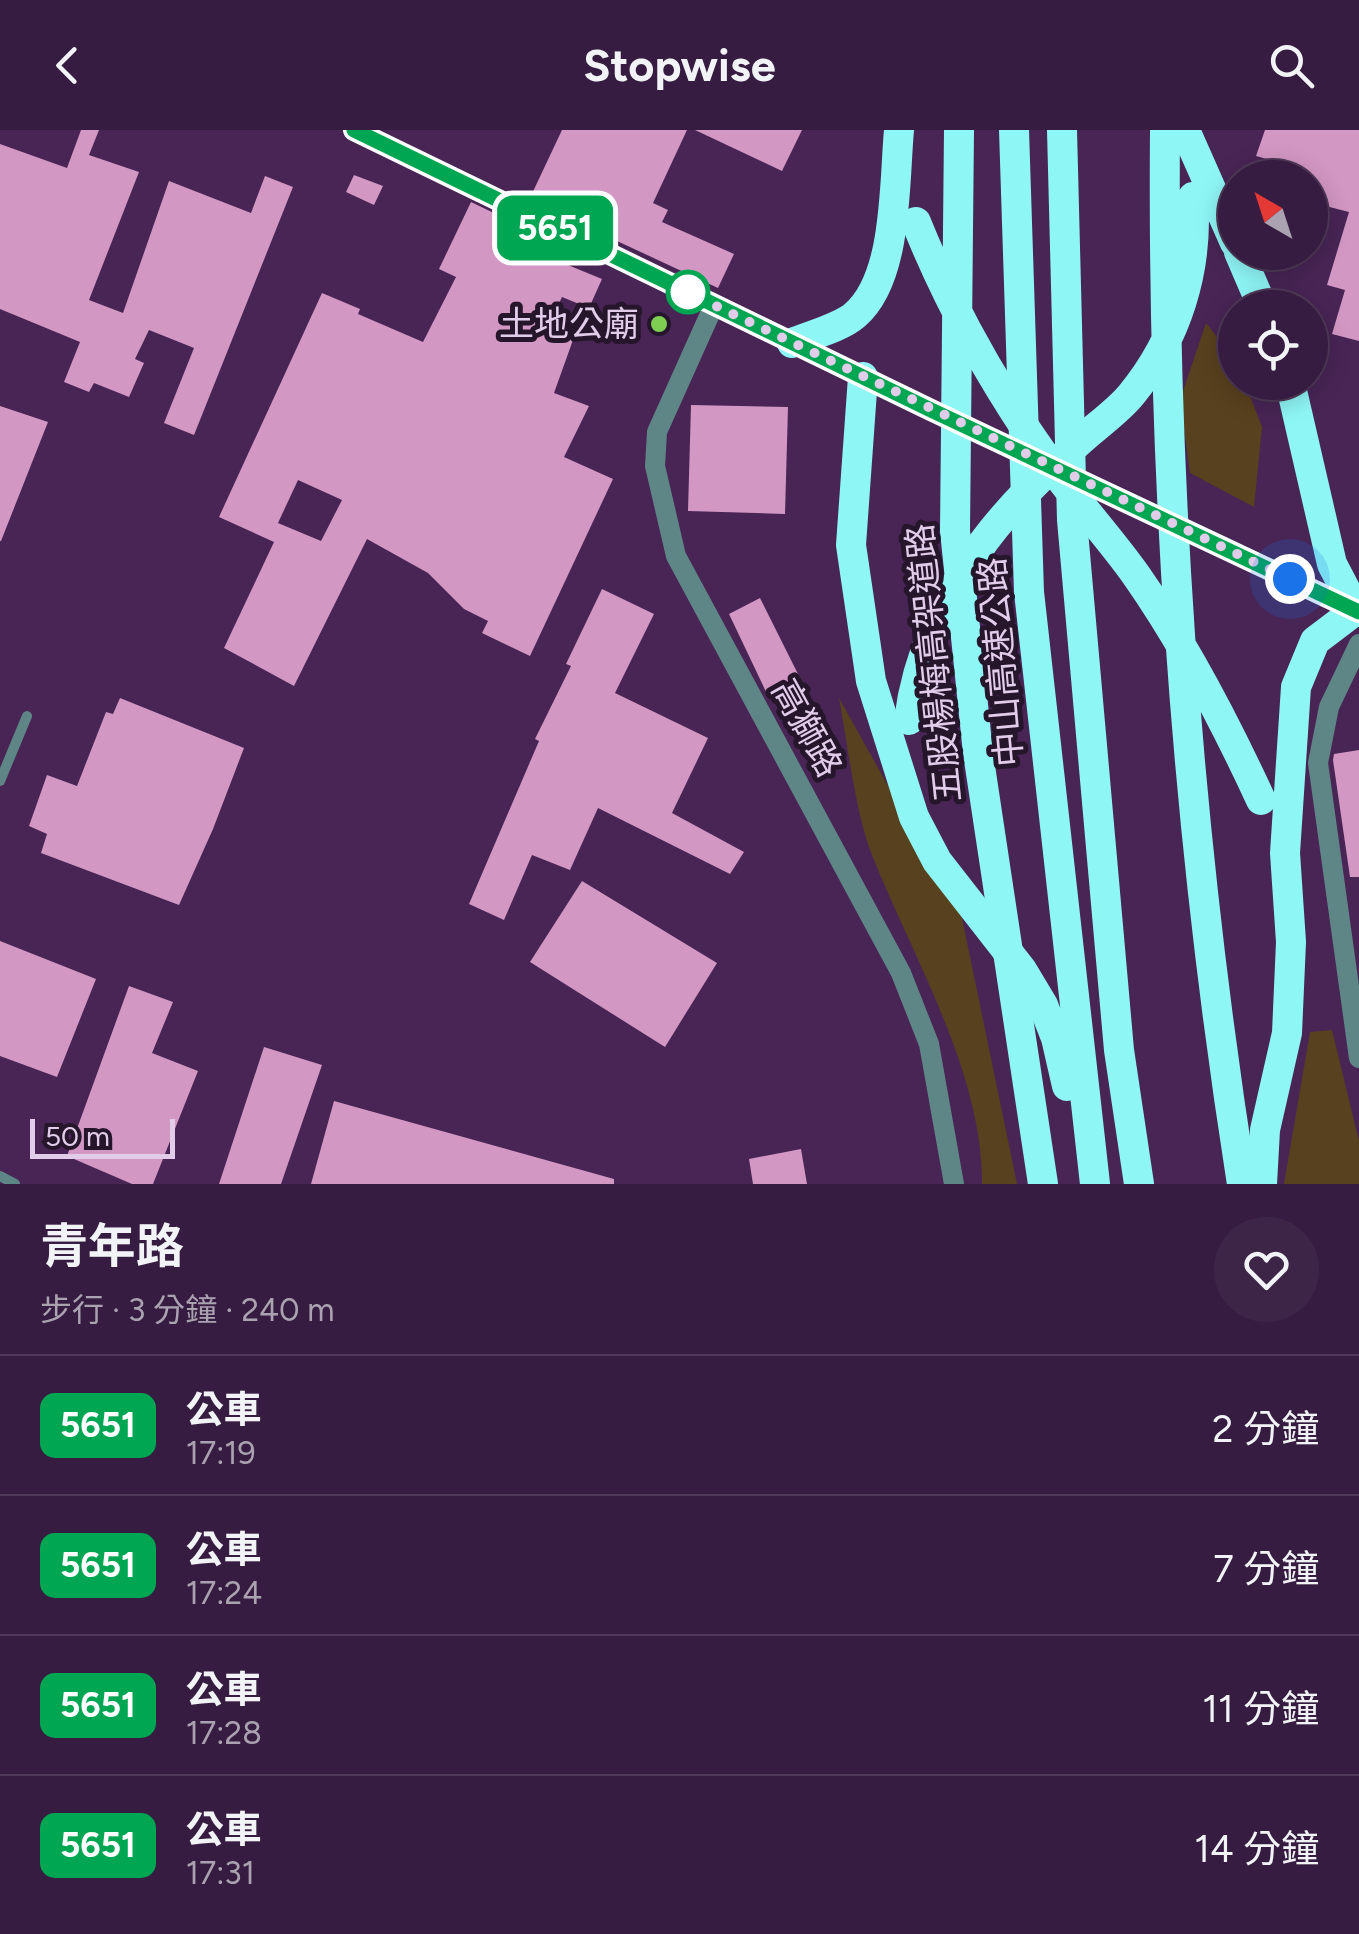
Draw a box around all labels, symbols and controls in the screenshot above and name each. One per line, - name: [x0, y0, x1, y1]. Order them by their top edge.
- icon: back: [40, 38, 95, 93]
- text: Stopwise: [583, 38, 776, 92]
- icon: search: [1264, 38, 1319, 93]
- north arrow: [1218, 160, 1328, 270]
- map controls: [1218, 160, 1328, 400]
- line badge: 5651: [485, 196, 625, 260]
- text: 5651: [517, 207, 593, 249]
- unlabelled marker: [667, 271, 709, 313]
- button: locate: [1218, 290, 1328, 400]
- place label: 土地公廟: [499, 303, 639, 345]
- marker: 土地公廟: [648, 313, 670, 335]
- street label: 五股楊梅高架道路: [898, 522, 970, 804]
- your location: [1265, 554, 1315, 604]
- street label: 中山高速公路: [971, 556, 1031, 768]
- street label: 高獅路: [763, 672, 851, 784]
- scale bar: [30, 1114, 175, 1158]
- text: 50 m: [45, 1119, 110, 1153]
- text: 青年路: [40, 1217, 184, 1275]
- button: heart: [1214, 1217, 1319, 1322]
- text: 步行 · 3 分鐘 · 240 m: [40, 1291, 335, 1329]
- text: 公車: [186, 1387, 262, 1433]
- text: 5651: [60, 1404, 136, 1446]
- text: 2 分鐘: [1212, 1406, 1319, 1452]
- text: 17:19: [186, 1434, 256, 1472]
- text: 公車: [186, 1527, 262, 1573]
- text: 5651: [60, 1544, 136, 1586]
- text: 7 分鐘: [1213, 1546, 1319, 1592]
- text: 17:24: [186, 1574, 262, 1612]
- text: 公車: [186, 1667, 262, 1713]
- text: 5651: [60, 1684, 136, 1726]
- text: 11 分鐘: [1202, 1686, 1319, 1732]
- text: 17:28: [186, 1714, 262, 1752]
- text: 公車: [186, 1807, 262, 1853]
- text: 5651: [60, 1824, 136, 1866]
- text: 14 分鐘: [1194, 1826, 1319, 1872]
- text: 17:31: [186, 1854, 255, 1892]

